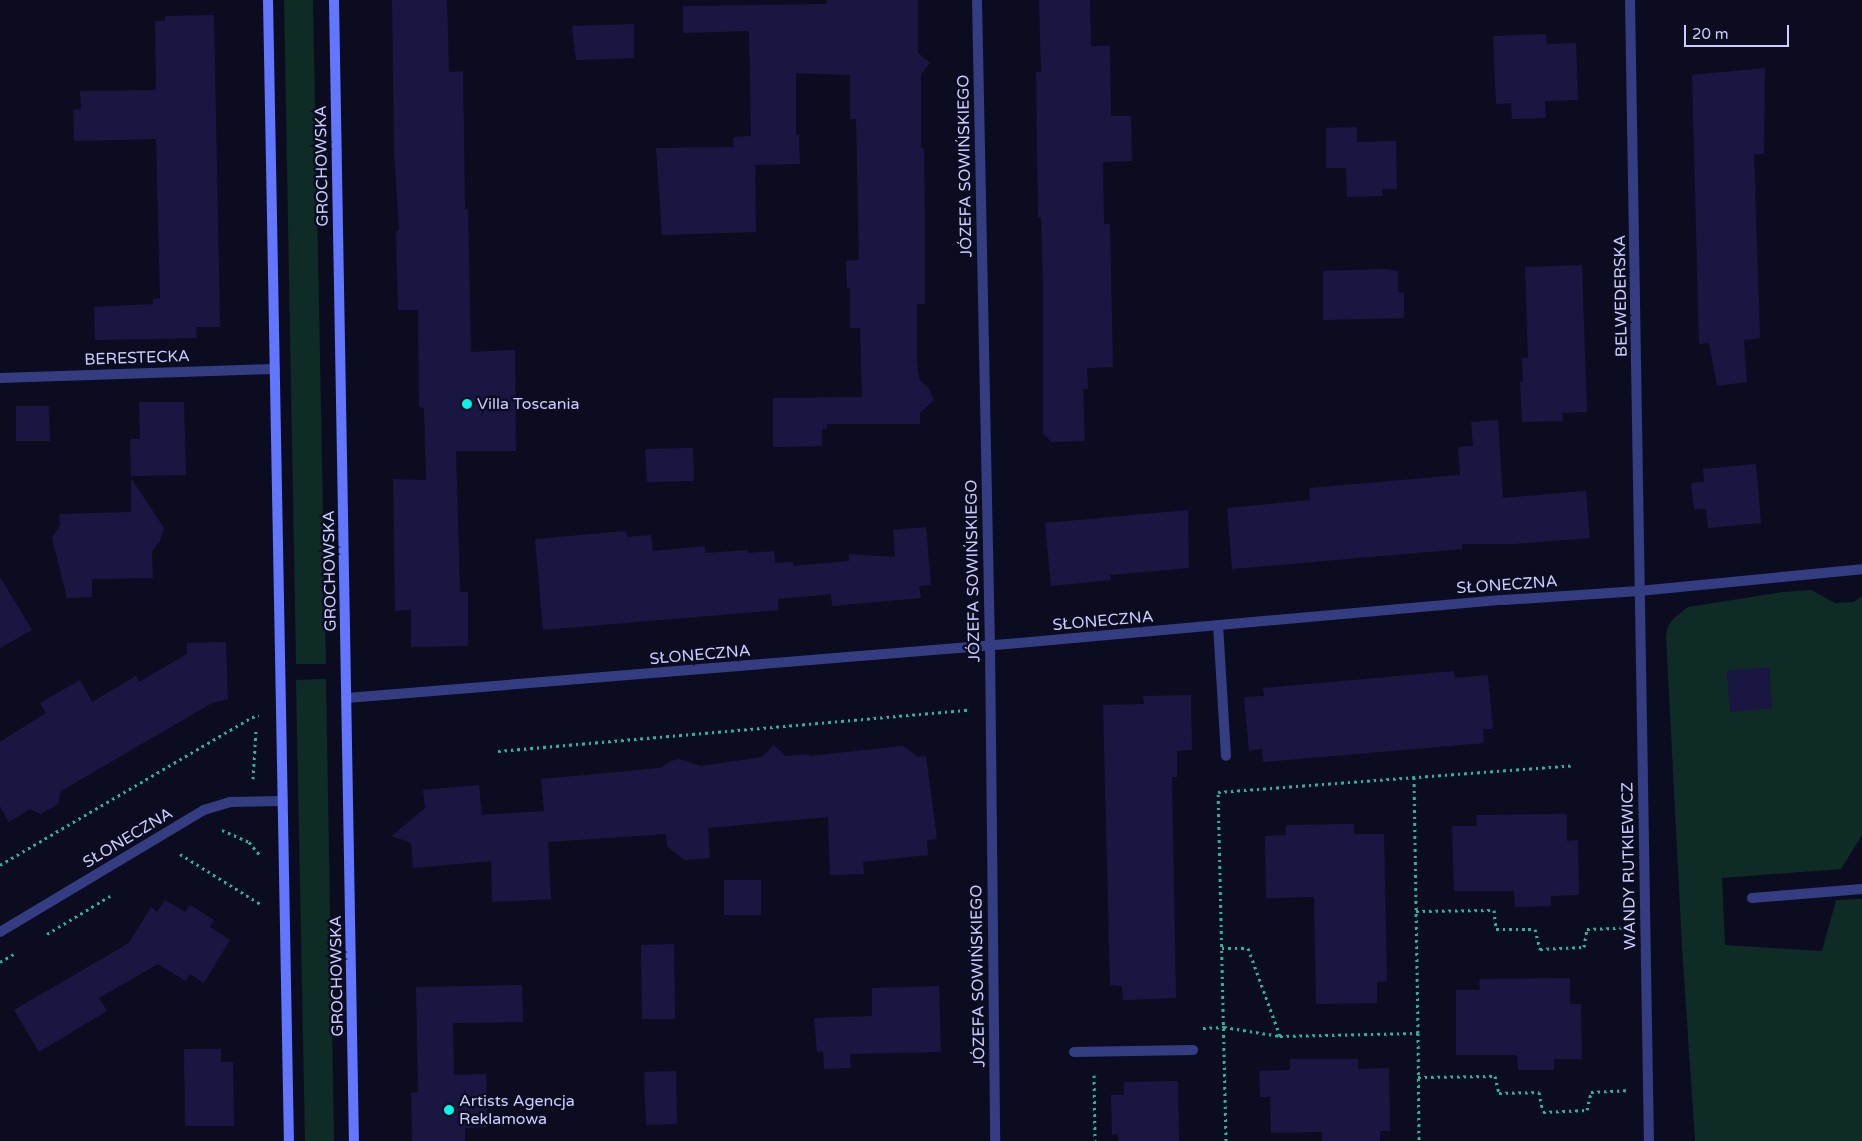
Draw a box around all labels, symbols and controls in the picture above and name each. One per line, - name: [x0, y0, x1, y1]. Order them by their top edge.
- scale bar: [1687, 15, 1792, 47]
- text: 20 m: [1692, 25, 1729, 43]
- street label: JÓZEFA SOWIŃSKIEGO: [954, 75, 976, 257]
- street label: GROCHOWSKA: [311, 105, 333, 227]
- street label: BELWEDERSKA: [1610, 235, 1632, 357]
- street label: BERESTECKA: [84, 347, 190, 369]
- place label: Villa Toscania: [477, 394, 579, 414]
- marker: Villa Toscania: [461, 398, 473, 410]
- street label: JÓZEFA SOWIŃSKIEGO: [962, 480, 984, 662]
- street label: GROCHOWSKA: [319, 510, 341, 632]
- street label: SŁONECZNA: [1456, 572, 1558, 598]
- street label: SŁONECZNA: [1052, 607, 1154, 635]
- street label: SŁONECZNA: [649, 641, 751, 669]
- street label: WANDY RUTKIEWICZ: [1618, 782, 1640, 950]
- street label: SŁONECZNA: [80, 804, 176, 872]
- street label: JÓZEFA SOWIŃSKIEGO: [967, 885, 989, 1067]
- street label: GROCHOWSKA: [326, 915, 348, 1037]
- place label: Artists Agencja Reklamowa: [459, 1091, 575, 1129]
- marker: Artists Agencja Reklamowa: [443, 1104, 455, 1116]

